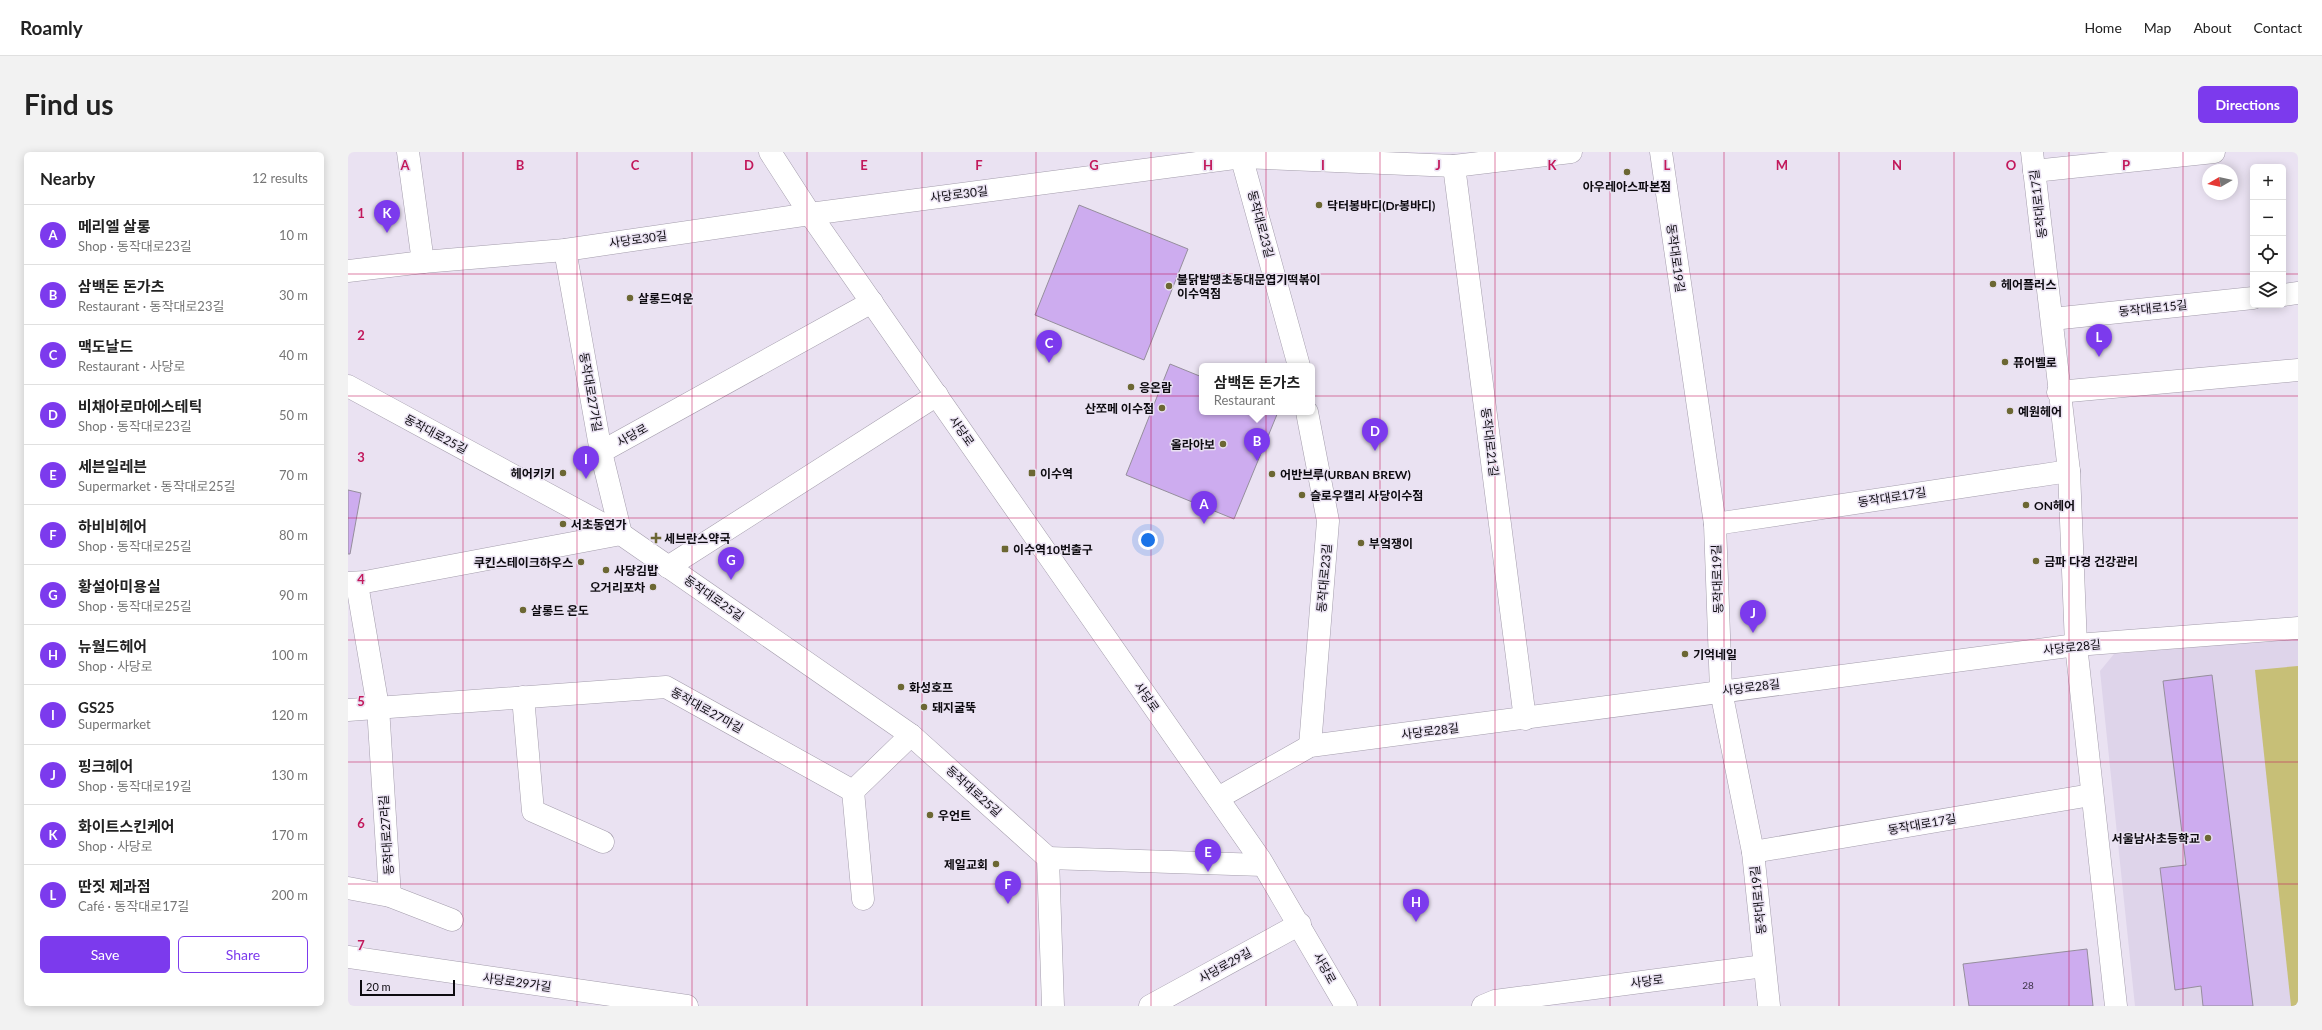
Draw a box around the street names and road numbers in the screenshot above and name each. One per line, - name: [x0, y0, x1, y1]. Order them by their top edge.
- street label: 동작대로17길: [2026, 169, 2050, 239]
- street label: 사당로30길: [929, 183, 989, 205]
- street label: 동작대로23길: [1245, 189, 1277, 259]
- street label: 동작대로19길: [1664, 223, 1688, 293]
- street label: 사당로30길: [608, 228, 668, 250]
- street label: 동작대로15길: [2118, 297, 2188, 319]
- street label: 동작대로27가길: [577, 351, 605, 433]
- street label: 동작대로21길: [1478, 407, 1502, 477]
- street label: 동작대로25길: [402, 411, 470, 457]
- street label: 사당로: [946, 413, 978, 449]
- street label: 사당로: [614, 420, 650, 450]
- street label: 동작대로17길: [1857, 484, 1927, 510]
- street label: 동작대로23길: [1314, 543, 1334, 613]
- street label: 동작대로19길: [1708, 544, 1726, 614]
- street label: 동작대로25길: [681, 572, 747, 624]
- street label: 사당로28길: [2042, 637, 2102, 657]
- street label: 사당로28길: [1721, 676, 1781, 698]
- street label: 사당로: [1131, 679, 1163, 715]
- street label: 동작대로27마길: [668, 684, 746, 736]
- street label: 사당로28길: [1400, 720, 1460, 742]
- street label: 동작대로25길: [943, 762, 1005, 820]
- street label: 동작대로27라길: [376, 794, 396, 876]
- street label: 동작대로17길: [1887, 811, 1957, 837]
- street label: 동작대로19길: [1747, 865, 1769, 935]
- street label: 사당로29길: [1196, 944, 1254, 986]
- street label: 사당로: [1310, 950, 1340, 986]
- street label: 사당로29가길: [482, 970, 552, 994]
- street label: 사당로: [1630, 972, 1664, 990]

